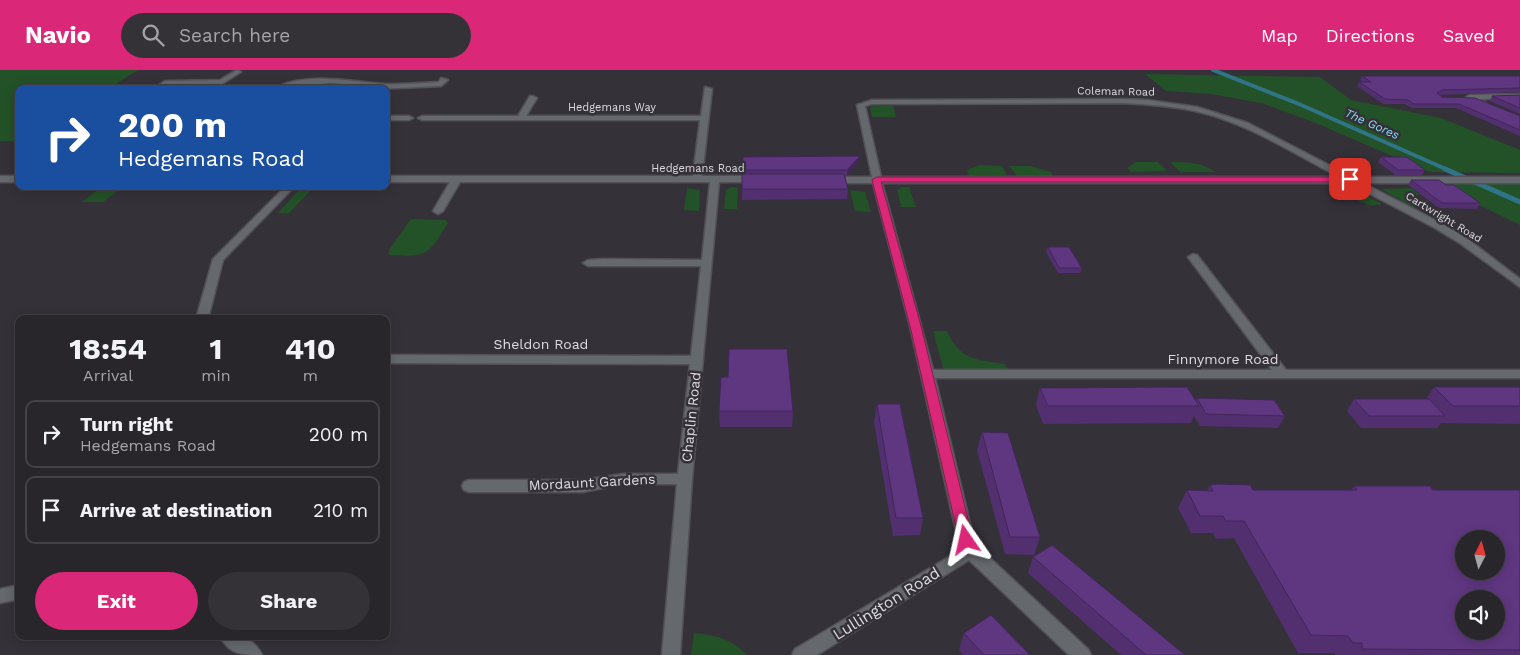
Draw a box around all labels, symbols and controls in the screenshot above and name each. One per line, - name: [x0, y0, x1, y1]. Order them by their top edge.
- search box: [121, 13, 471, 58]
- text: Navio: [25, 21, 91, 49]
- icon: search: [139, 21, 167, 49]
- text: Search here: [179, 24, 290, 47]
- text: Map: [1261, 25, 1298, 46]
- text: Directions: [1326, 25, 1415, 46]
- text: Saved: [1443, 25, 1495, 46]
- street label: Coleman Road: [1077, 84, 1155, 99]
- street label: Hedgemans Way: [568, 101, 656, 114]
- text: 200 m: [118, 104, 227, 146]
- icon: right: [35, 105, 100, 170]
- water label: The Gores: [1343, 106, 1401, 142]
- text: Hedgemans Road: [118, 146, 305, 171]
- pin: [1329, 158, 1371, 200]
- street label: Hedgemans Road: [651, 162, 745, 175]
- icon: arrive: [1336, 165, 1364, 193]
- street label: Cartwright Road: [1403, 189, 1484, 245]
- text: 18:54: [69, 331, 147, 366]
- text: 1: [209, 331, 222, 366]
- text: 410: [285, 331, 336, 366]
- street label: Sheldon Road: [494, 336, 588, 352]
- street label: Finnymore Road: [1168, 351, 1278, 367]
- text: Arrival: [83, 366, 133, 385]
- text: min: [201, 366, 231, 385]
- text: m: [303, 366, 318, 385]
- street label: Chaplin Road: [678, 371, 704, 463]
- text: Turn right: [80, 413, 173, 436]
- icon: right: [37, 420, 65, 448]
- text: 200 m: [309, 423, 368, 446]
- text: Hedgemans Road: [80, 436, 216, 455]
- street label: Mordaunt Gardens: [528, 471, 656, 493]
- icon: arrive: [37, 496, 65, 524]
- text: Arrive at destination: [80, 499, 272, 522]
- text: 210 m: [313, 499, 368, 522]
- position arrow: [939, 513, 991, 565]
- north arrow: [1455, 530, 1505, 580]
- map controls: [1455, 530, 1505, 640]
- street label: Lullington Road: [829, 563, 943, 644]
- button: Exit: [35, 572, 198, 630]
- button: Share: [208, 572, 370, 630]
- button: sound: [1455, 590, 1505, 640]

